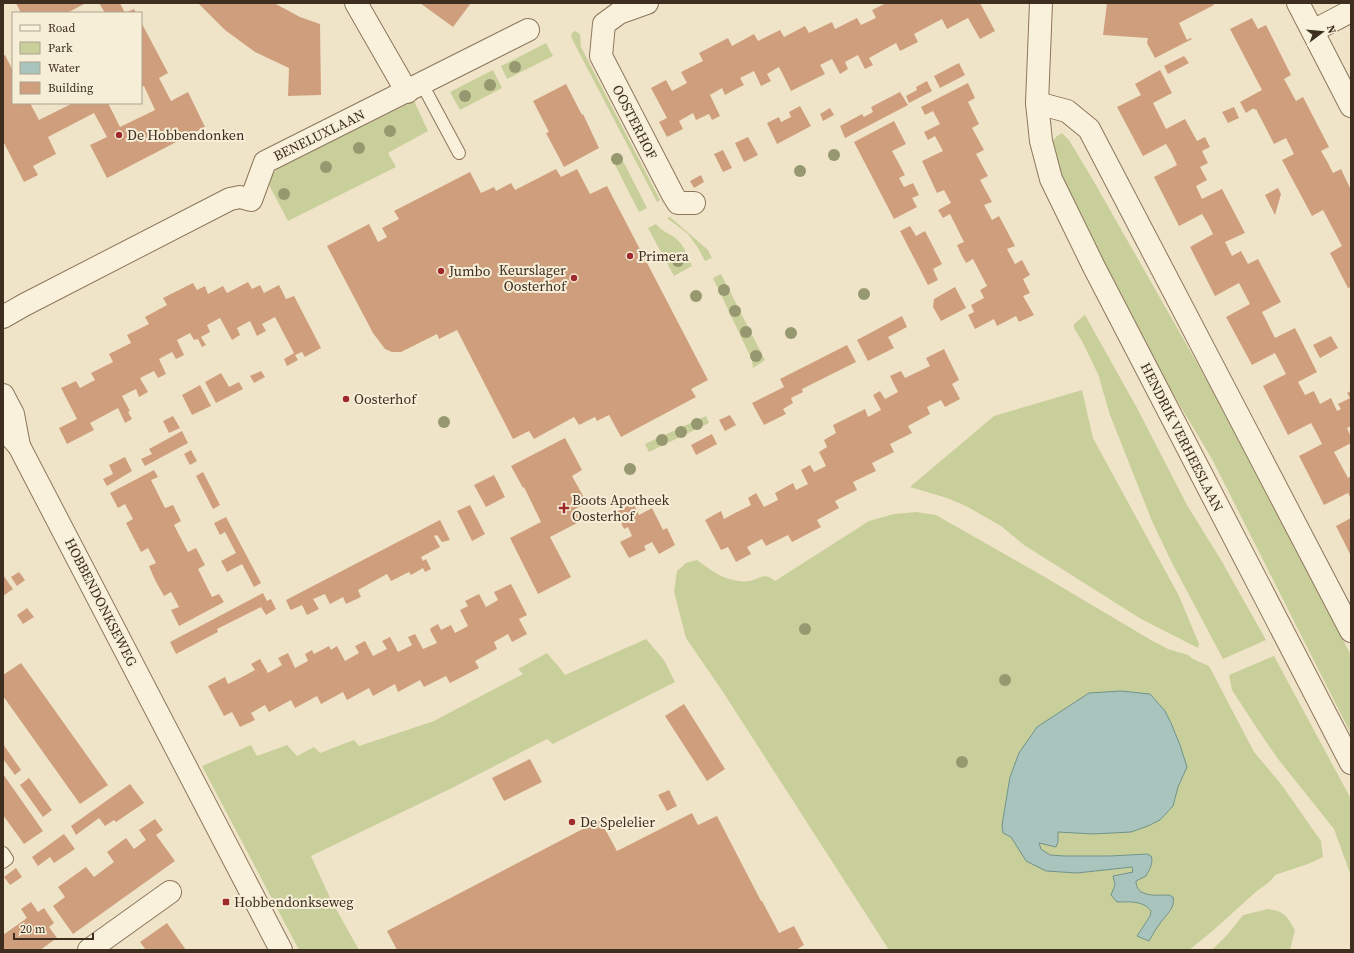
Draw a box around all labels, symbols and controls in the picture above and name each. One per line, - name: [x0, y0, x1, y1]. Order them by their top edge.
- legend: [12, 12, 142, 104]
- north arrow: [1302, 12, 1342, 52]
- text: Road: [48, 20, 75, 36]
- text: N: [1323, 23, 1339, 35]
- text: Park: [48, 40, 73, 56]
- text: Water: [48, 60, 80, 76]
- text: Building: [48, 80, 93, 96]
- street label: OOSTERHOF: [608, 81, 662, 163]
- street label: BENELUXLAAN: [270, 104, 368, 166]
- place label: De Hobbendonken: [127, 125, 245, 145]
- marker: De Hobbendonken: [114, 130, 124, 140]
- place label: Primera: [638, 246, 690, 266]
- marker: Primera: [625, 251, 635, 261]
- place label: Keurslager Oosterhof: [499, 260, 567, 296]
- place label: Jumbo: [448, 261, 491, 281]
- marker: Jumbo: [436, 266, 446, 276]
- marker: Keurslager Oosterhof: [569, 273, 579, 283]
- street label: HENDRIK VERHEESLAAN: [1136, 359, 1228, 515]
- place label: Oosterhof: [354, 389, 417, 409]
- marker: Oosterhof: [341, 394, 351, 404]
- place label: Boots Apotheek Oosterhof: [572, 490, 670, 526]
- marker: Boots Apotheek Oosterhof: [559, 503, 569, 513]
- street label: HOBBENDONKSEWEG: [60, 534, 142, 670]
- place label: De Spelelier: [580, 812, 655, 832]
- marker: De Spelelier: [567, 817, 577, 827]
- place label: Hobbendonkseweg: [234, 892, 353, 912]
- marker: Hobbendonkseweg: [221, 897, 231, 907]
- scale bar: [14, 915, 93, 941]
- text: 20 m: [20, 921, 46, 937]

